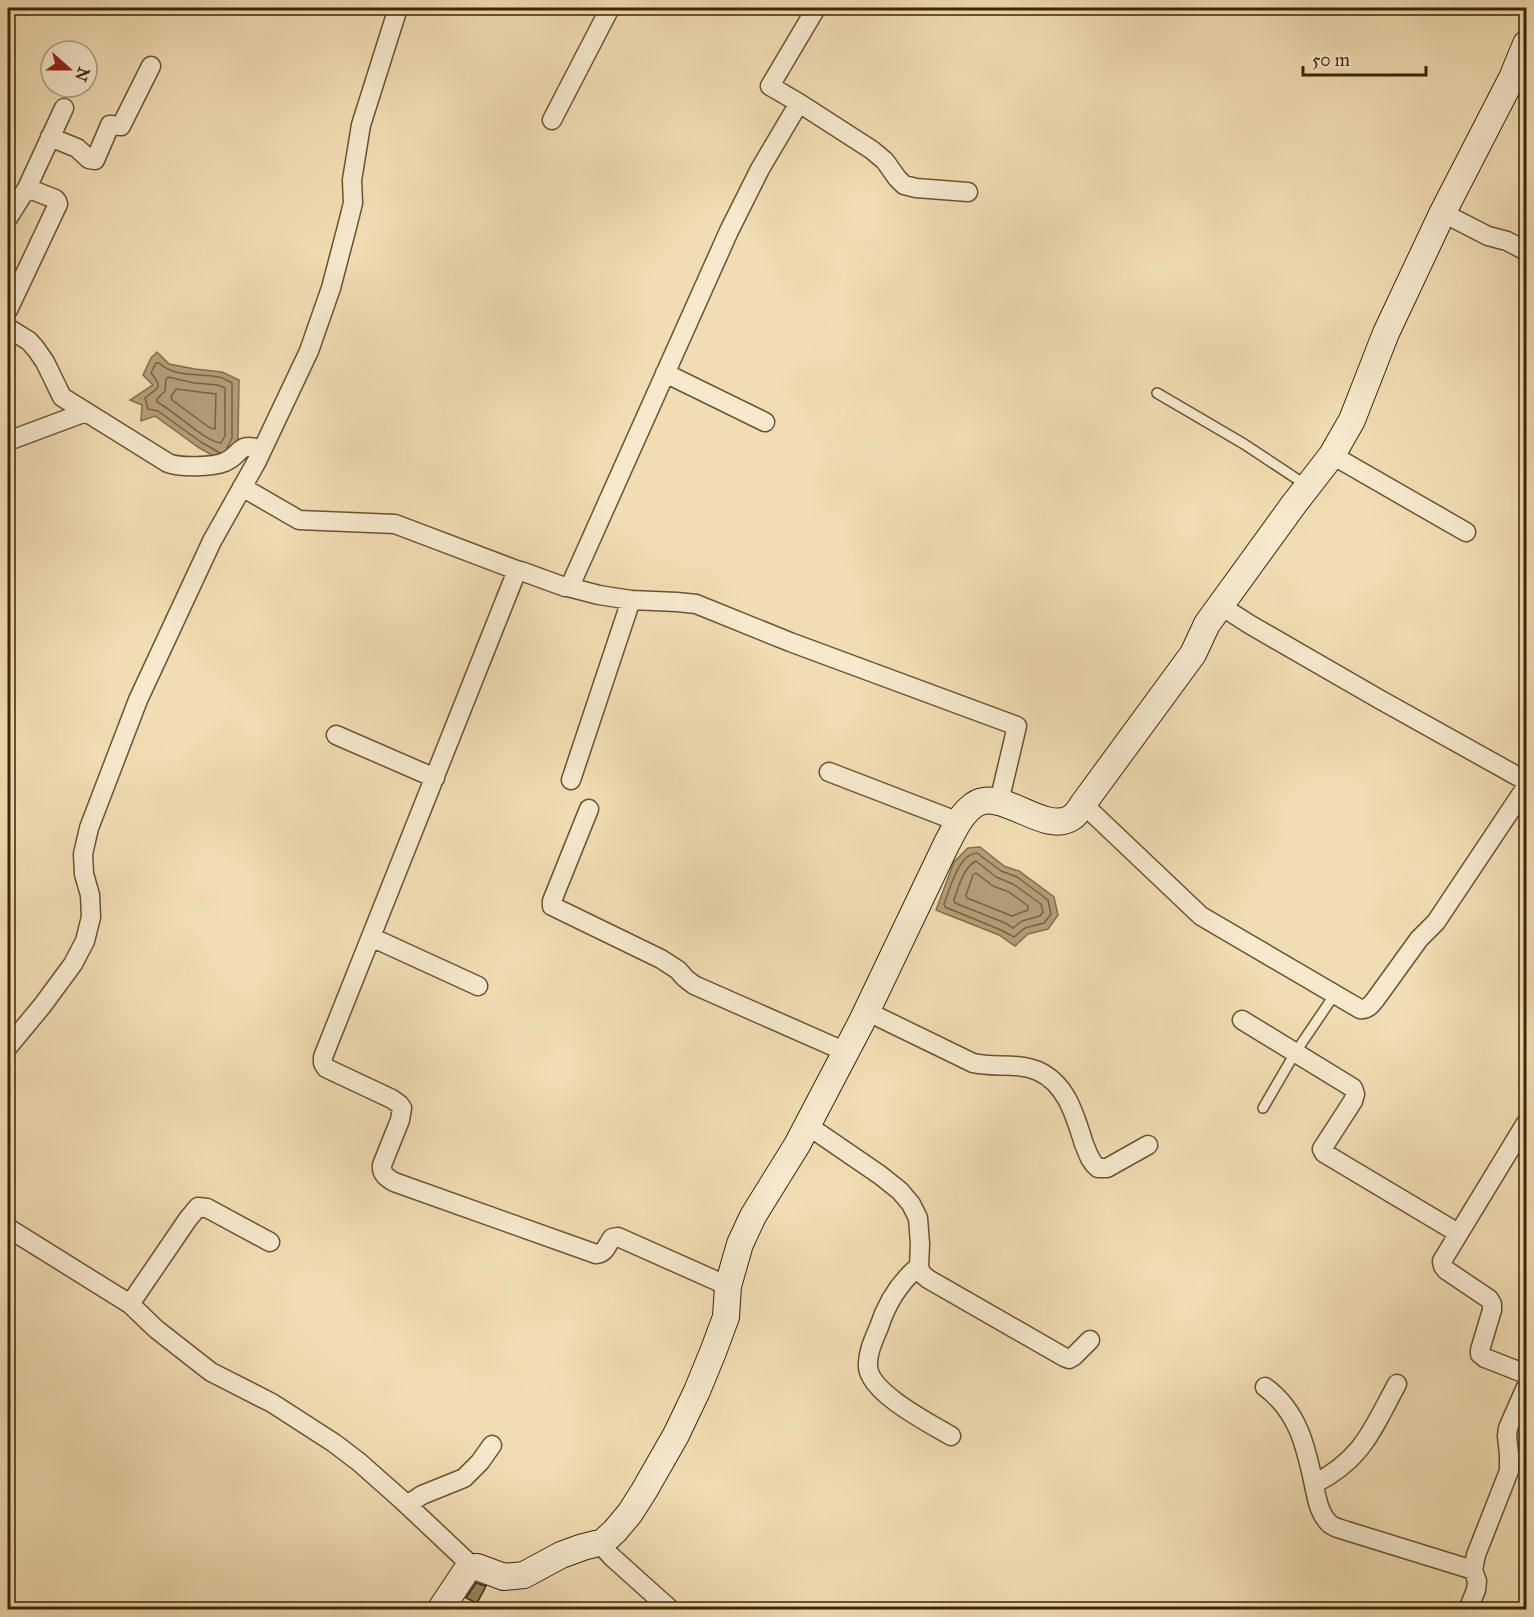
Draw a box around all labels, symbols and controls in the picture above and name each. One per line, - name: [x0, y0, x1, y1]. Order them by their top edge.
- north arrow: [39, 39, 99, 99]
- scale bar: [1303, 39, 1426, 77]
- text: 50 m: [1312, 49, 1350, 71]
- text: N: [71, 64, 94, 84]

